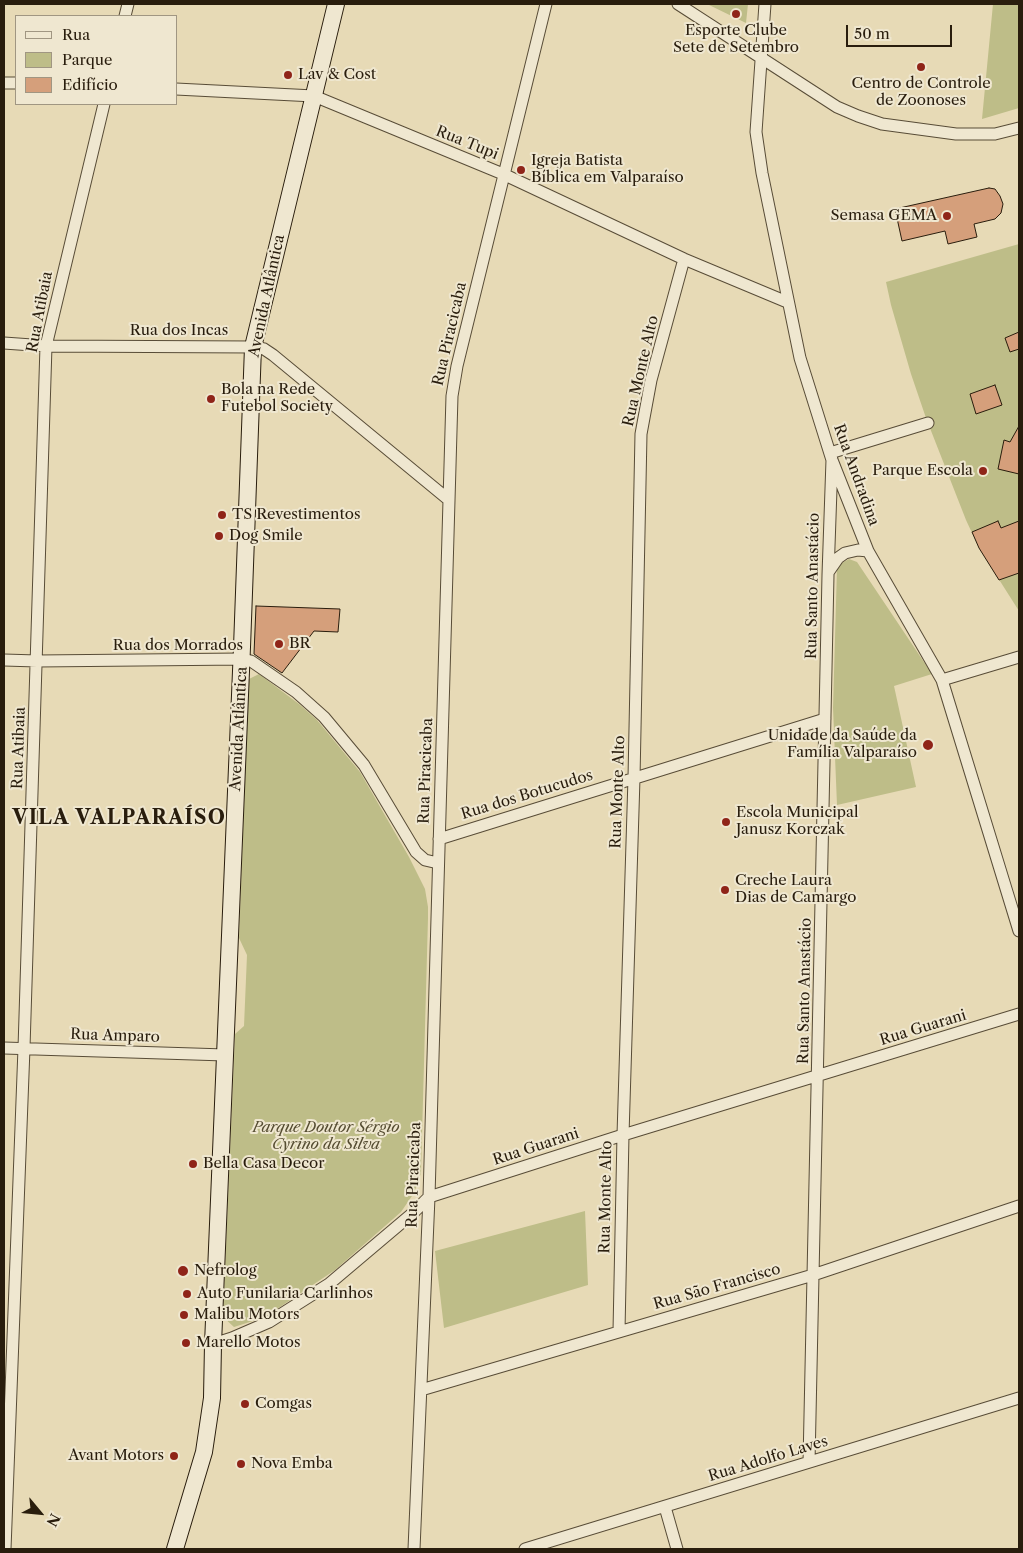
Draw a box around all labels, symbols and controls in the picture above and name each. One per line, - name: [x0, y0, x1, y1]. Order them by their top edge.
- marker: Esporte Clube Sete de Setembro: [730, 8, 742, 20]
- legend: [15, 15, 178, 105]
- scale bar: [848, 15, 954, 47]
- place label: Esporte Clube Sete de Setembro: [673, 22, 799, 57]
- text: 50 m: [854, 24, 890, 43]
- text: Rua: [62, 25, 90, 44]
- text: Parque: [62, 50, 112, 69]
- marker: Centro de Controle de Zoonoses: [915, 61, 927, 73]
- place label: Lav & Cost: [298, 66, 376, 84]
- marker: Lav & Cost: [282, 69, 294, 81]
- text: Edifício: [62, 75, 118, 94]
- place label: Centro de Controle de Zoonoses: [851, 75, 991, 110]
- street label: Rua Tupi: [433, 122, 501, 164]
- place label: Igreja Batista Bíblica em Valparaíso: [531, 152, 684, 187]
- marker: Igreja Batista Bíblica em Valparaíso: [515, 164, 527, 176]
- place label: Semasa GEMA: [831, 207, 937, 225]
- marker: Semasa GEMA: [941, 210, 953, 222]
- street label: Avenida Atlântica: [245, 233, 289, 359]
- street label: Rua Atibaia: [23, 270, 57, 354]
- street label: Rua Piracicaba: [429, 280, 471, 388]
- street label: Rua Monte Alto: [619, 314, 663, 428]
- street label: Rua dos Incas: [130, 322, 228, 340]
- place label: Bola na Rede Futebol Society: [221, 381, 333, 416]
- marker: Bola na Rede Futebol Society: [205, 393, 217, 405]
- street label: Rua Andradina: [829, 422, 883, 528]
- place label: Parque Escola: [872, 462, 973, 480]
- marker: Parque Escola: [977, 465, 989, 477]
- place label: TS Revestimentos: [232, 506, 360, 524]
- marker: TS Revestimentos: [216, 509, 228, 521]
- street label: Rua Santo Anastácio: [803, 513, 823, 659]
- place label: Dog Smile: [229, 527, 303, 545]
- marker: Dog Smile: [213, 530, 225, 542]
- place label: BR: [289, 635, 310, 653]
- street label: Rua dos Morrados: [113, 637, 243, 655]
- marker: BR: [273, 638, 285, 650]
- street label: Avenida Atlântica: [227, 666, 251, 792]
- street label: Rua Atibaia: [9, 707, 29, 789]
- street label: Rua Piracicaba: [415, 718, 437, 824]
- place label: Unidade da Saúde da Família Valparaíso: [768, 727, 917, 762]
- street label: Rua Monte Alto: [607, 735, 629, 849]
- marker: Unidade da Saúde da Família Valparaíso: [921, 738, 935, 752]
- street label: Rua dos Botucudos: [459, 766, 595, 824]
- place label: Escola Municipal Janusz Korczak: [736, 804, 858, 839]
- district label: VILA VALPARAÍSO: [10, 806, 228, 830]
- marker: Escola Municipal Janusz Korczak: [720, 816, 732, 828]
- place label: Creche Laura Dias de Camargo: [735, 872, 856, 907]
- marker: Creche Laura Dias de Camargo: [719, 884, 731, 896]
- street label: Rua Santo Anastácio: [795, 918, 815, 1064]
- street label: Rua Guarani: [878, 1006, 968, 1050]
- street label: Rua Amparo: [70, 1025, 160, 1047]
- park label: Parque Doutor Sérgio Cyrino da Silva: [252, 1119, 400, 1154]
- street label: Rua Piracicaba: [403, 1122, 425, 1228]
- street label: Rua Guarani: [491, 1125, 581, 1169]
- street label: Rua Monte Alto: [596, 1140, 616, 1254]
- place label: Bella Casa Decor: [203, 1155, 325, 1173]
- marker: Bella Casa Decor: [187, 1158, 199, 1170]
- street label: Rua São Francisco: [651, 1260, 783, 1314]
- place label: Nefrolog: [194, 1262, 257, 1280]
- marker: Nefrolog: [176, 1264, 190, 1278]
- place label: Auto Funilaria Carlinhos: [197, 1285, 373, 1303]
- marker: Auto Funilaria Carlinhos: [181, 1288, 193, 1300]
- place label: Malibu Motors: [194, 1306, 300, 1324]
- marker: Malibu Motors: [178, 1309, 190, 1321]
- place label: Marello Motos: [196, 1334, 301, 1352]
- marker: Marello Motos: [180, 1337, 192, 1349]
- place label: Comgas: [255, 1395, 312, 1413]
- marker: Comgas: [239, 1398, 251, 1410]
- street label: Rua Adolfo Laves: [706, 1432, 830, 1486]
- place label: Avant Motors: [68, 1447, 164, 1465]
- marker: Avant Motors: [168, 1450, 180, 1462]
- place label: Nova Emba: [251, 1455, 333, 1473]
- marker: Nova Emba: [235, 1458, 247, 1470]
- north arrow: [15, 1488, 65, 1538]
- text: N: [42, 1510, 64, 1530]

